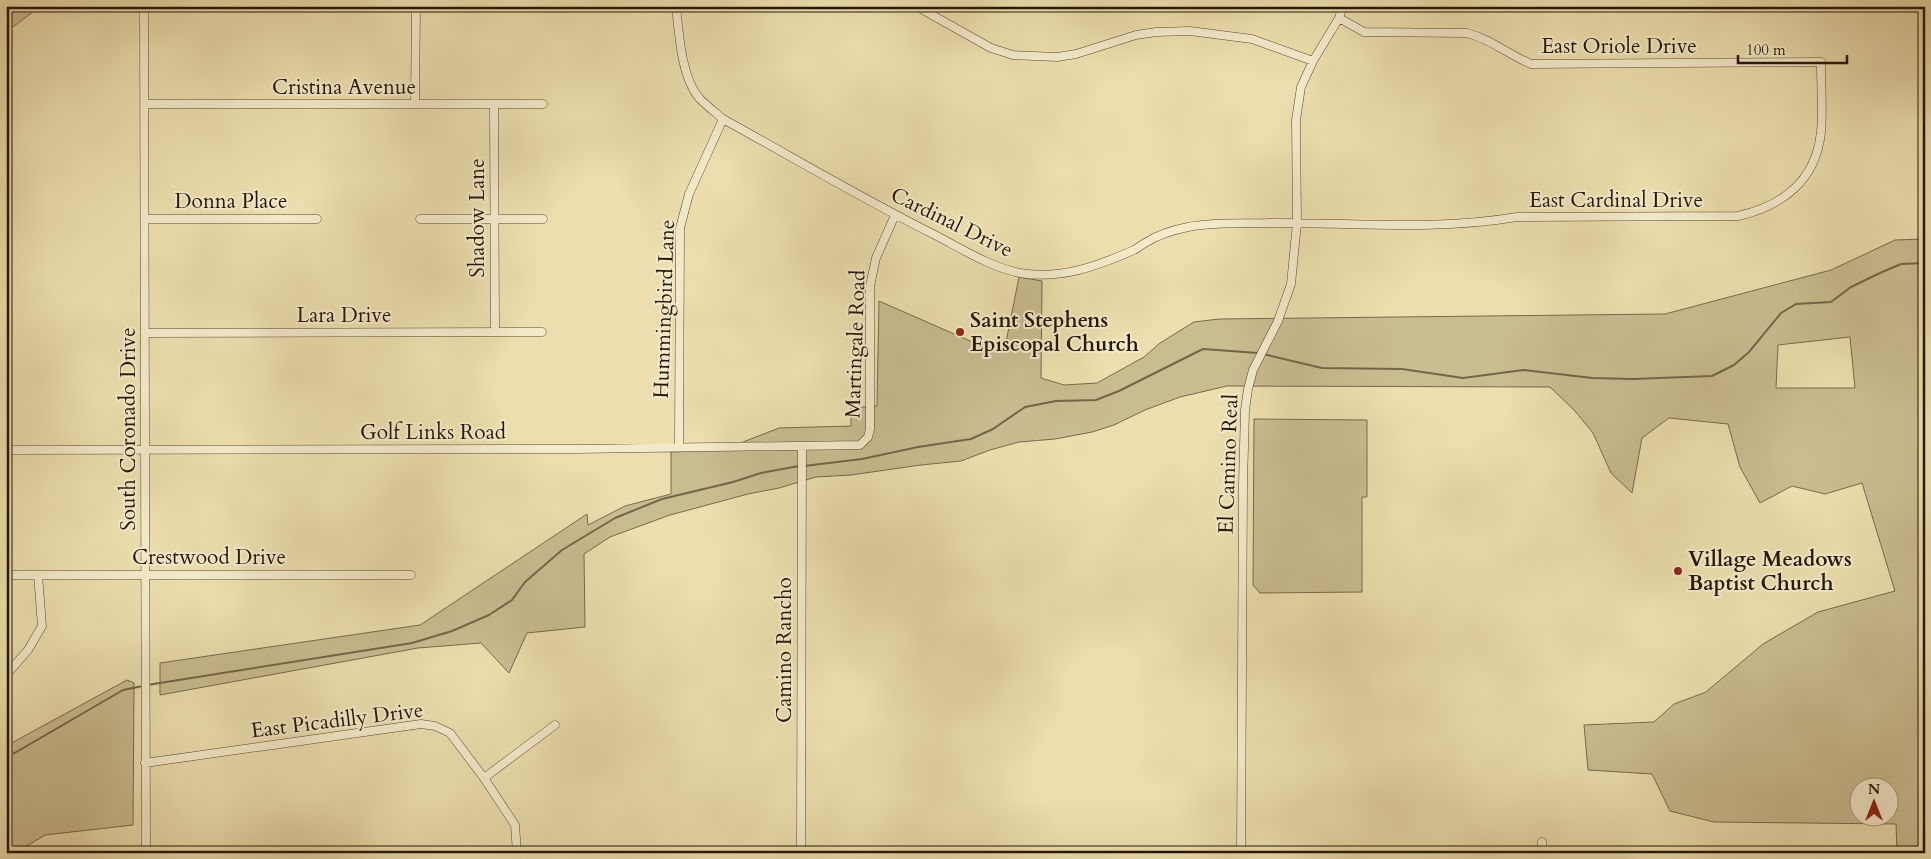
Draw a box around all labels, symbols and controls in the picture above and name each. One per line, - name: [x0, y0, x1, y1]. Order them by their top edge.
- street label: East Oriole Drive: [1541, 32, 1697, 61]
- scale bar: [1738, 32, 1847, 64]
- text: 100 m: [1746, 40, 1786, 60]
- street label: Cristina Avenue: [272, 73, 416, 102]
- street label: Shadow Lane: [463, 158, 492, 278]
- street label: Cardinal Drive: [886, 180, 1018, 265]
- street label: East Cardinal Drive: [1529, 186, 1703, 215]
- street label: Donna Place: [175, 187, 287, 216]
- street label: Hummingbird Lane: [647, 219, 682, 399]
- street label: Martingale Road: [838, 269, 873, 419]
- street label: Lara Drive: [297, 301, 391, 330]
- place label: Saint Stephens Episcopal Church: [970, 306, 1139, 359]
- marker: Saint Stephens Episcopal Church: [954, 326, 966, 338]
- street label: South Coronado Drive: [114, 327, 143, 531]
- street label: El Camino Real: [1212, 393, 1245, 535]
- street label: Golf Links Road: [360, 418, 506, 447]
- street label: Crestwood Drive: [132, 543, 286, 572]
- place label: Village Meadows Baptist Church: [1688, 545, 1852, 598]
- marker: Village Meadows Baptist Church: [1672, 565, 1684, 577]
- street label: Camino Rancho: [770, 577, 799, 723]
- street label: East Picadilly Drive: [249, 696, 425, 745]
- north arrow: [1848, 776, 1898, 826]
- text: N: [1868, 780, 1880, 799]

